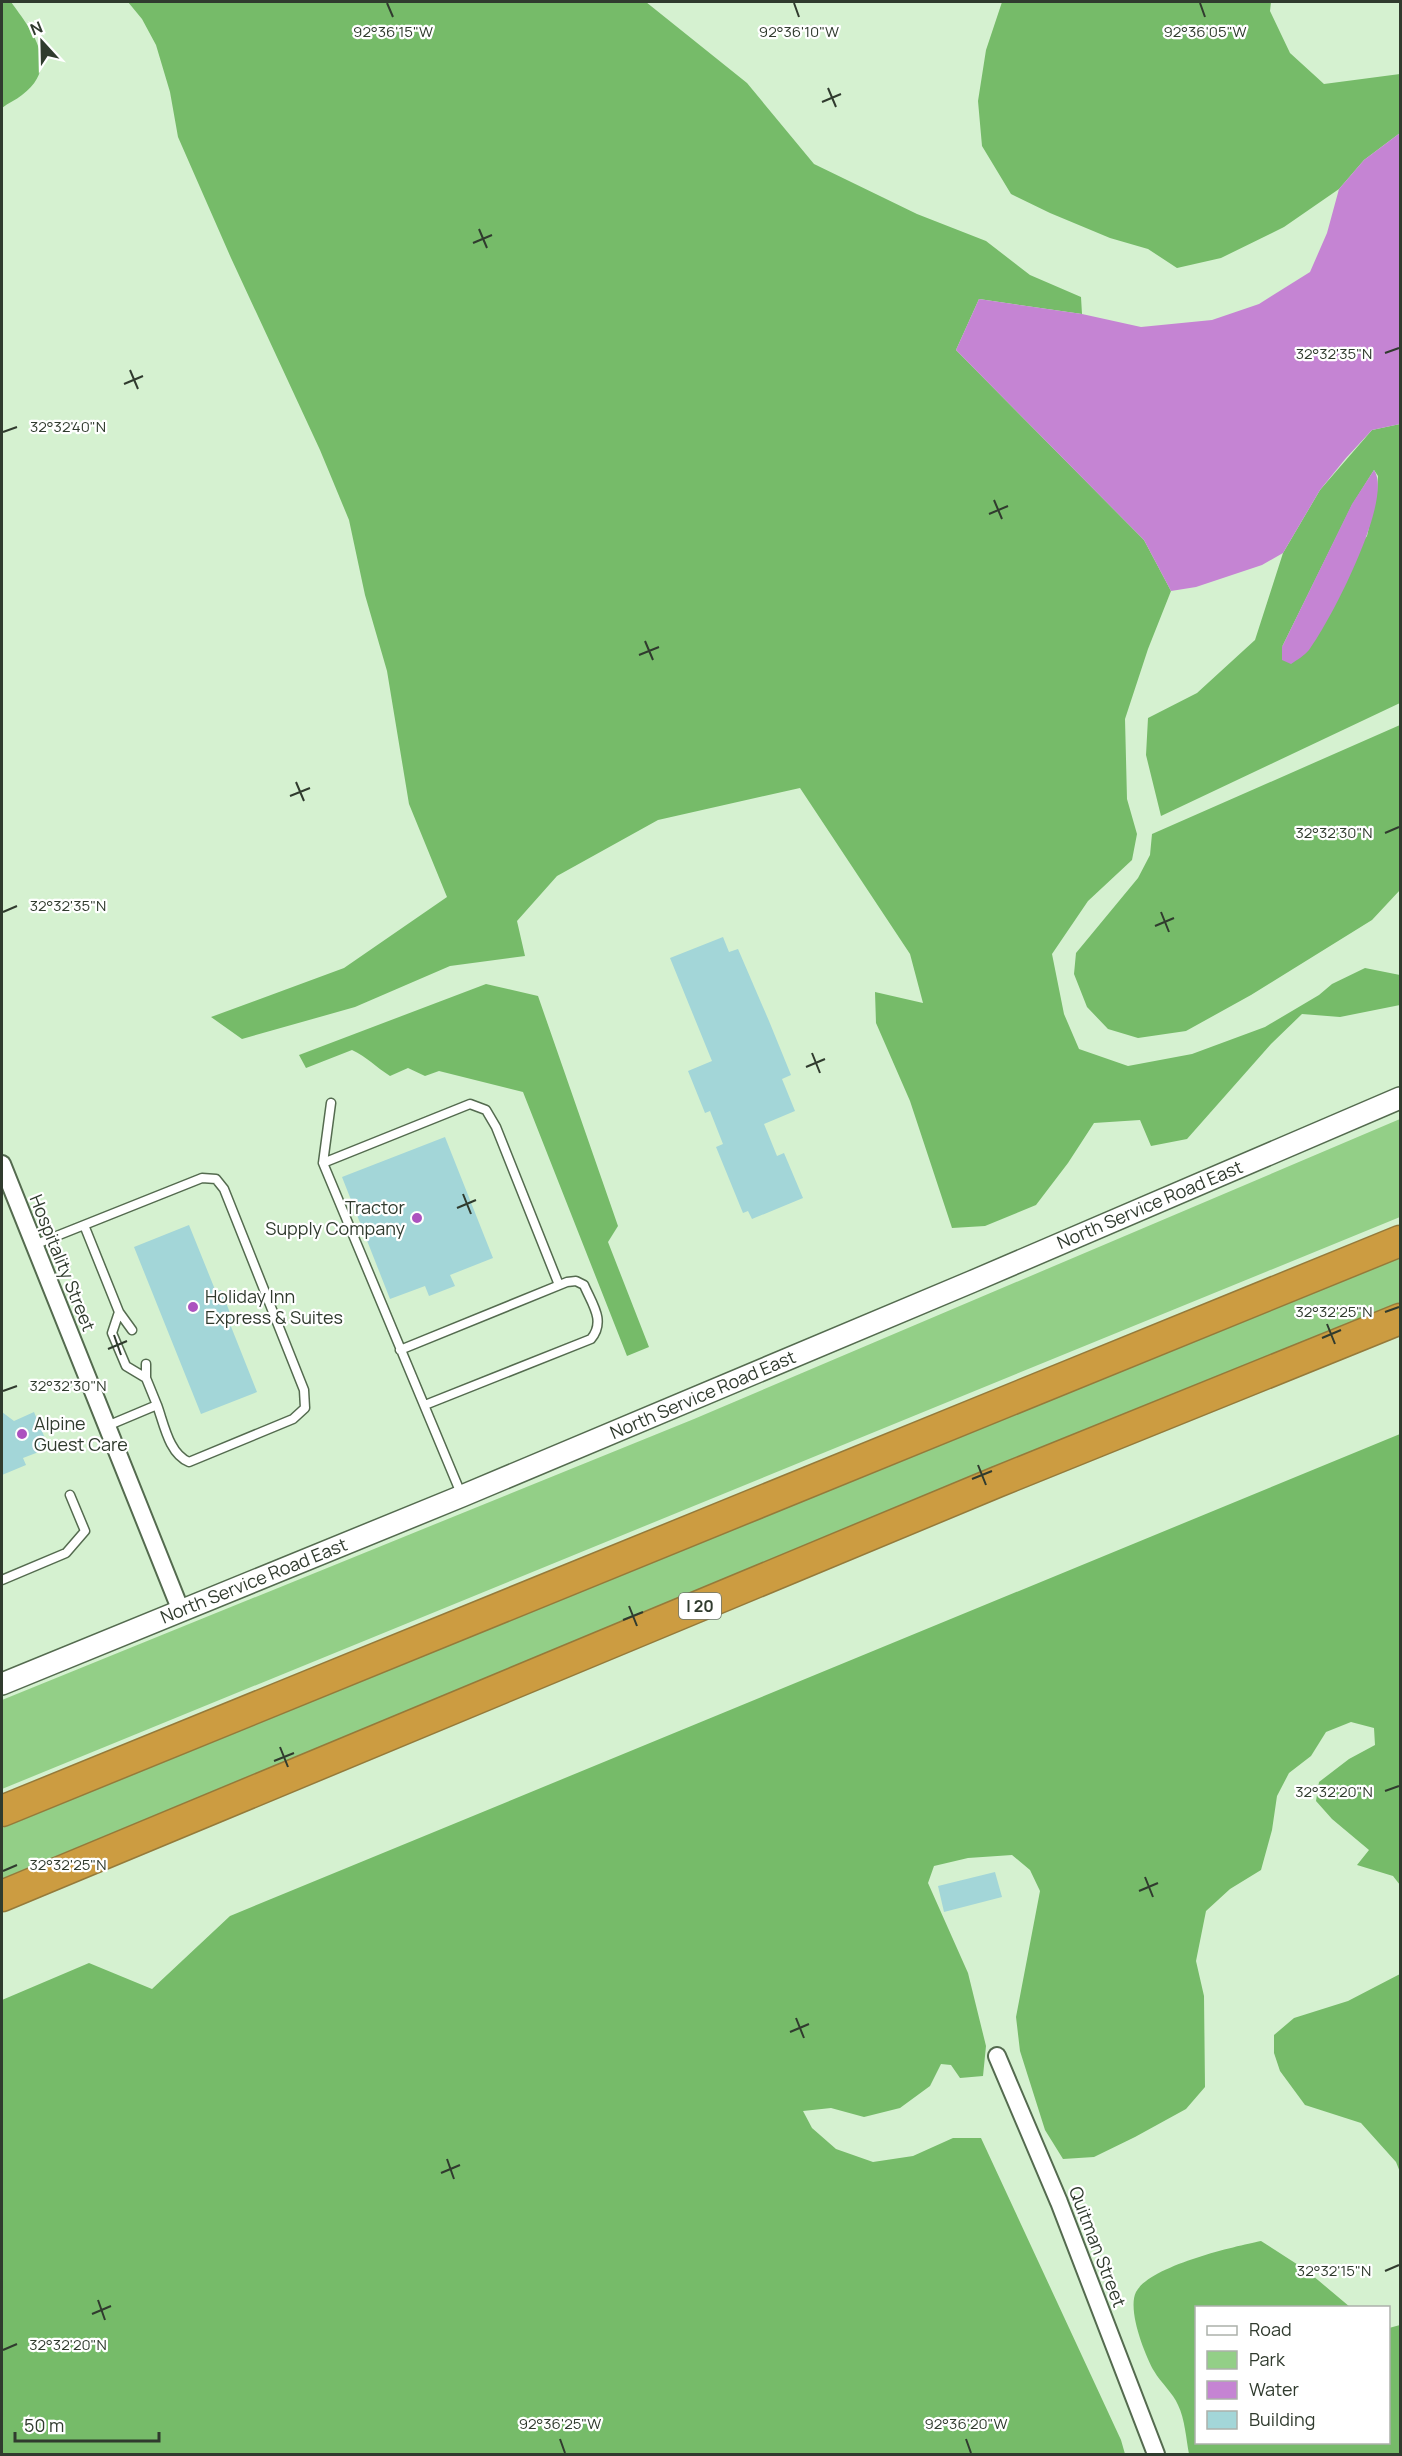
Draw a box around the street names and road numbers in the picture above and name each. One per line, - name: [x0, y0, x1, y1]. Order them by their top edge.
- street label: North Service Road East: [1053, 1154, 1246, 1254]
- street label: Hospitality Street: [25, 1191, 101, 1335]
- street label: North Service Road East: [606, 1344, 799, 1444]
- street label: North Service Road East: [157, 1532, 351, 1629]
- road number: I 20: [679, 1593, 721, 1619]
- street label: Quitman Street: [1064, 2183, 1132, 2310]

